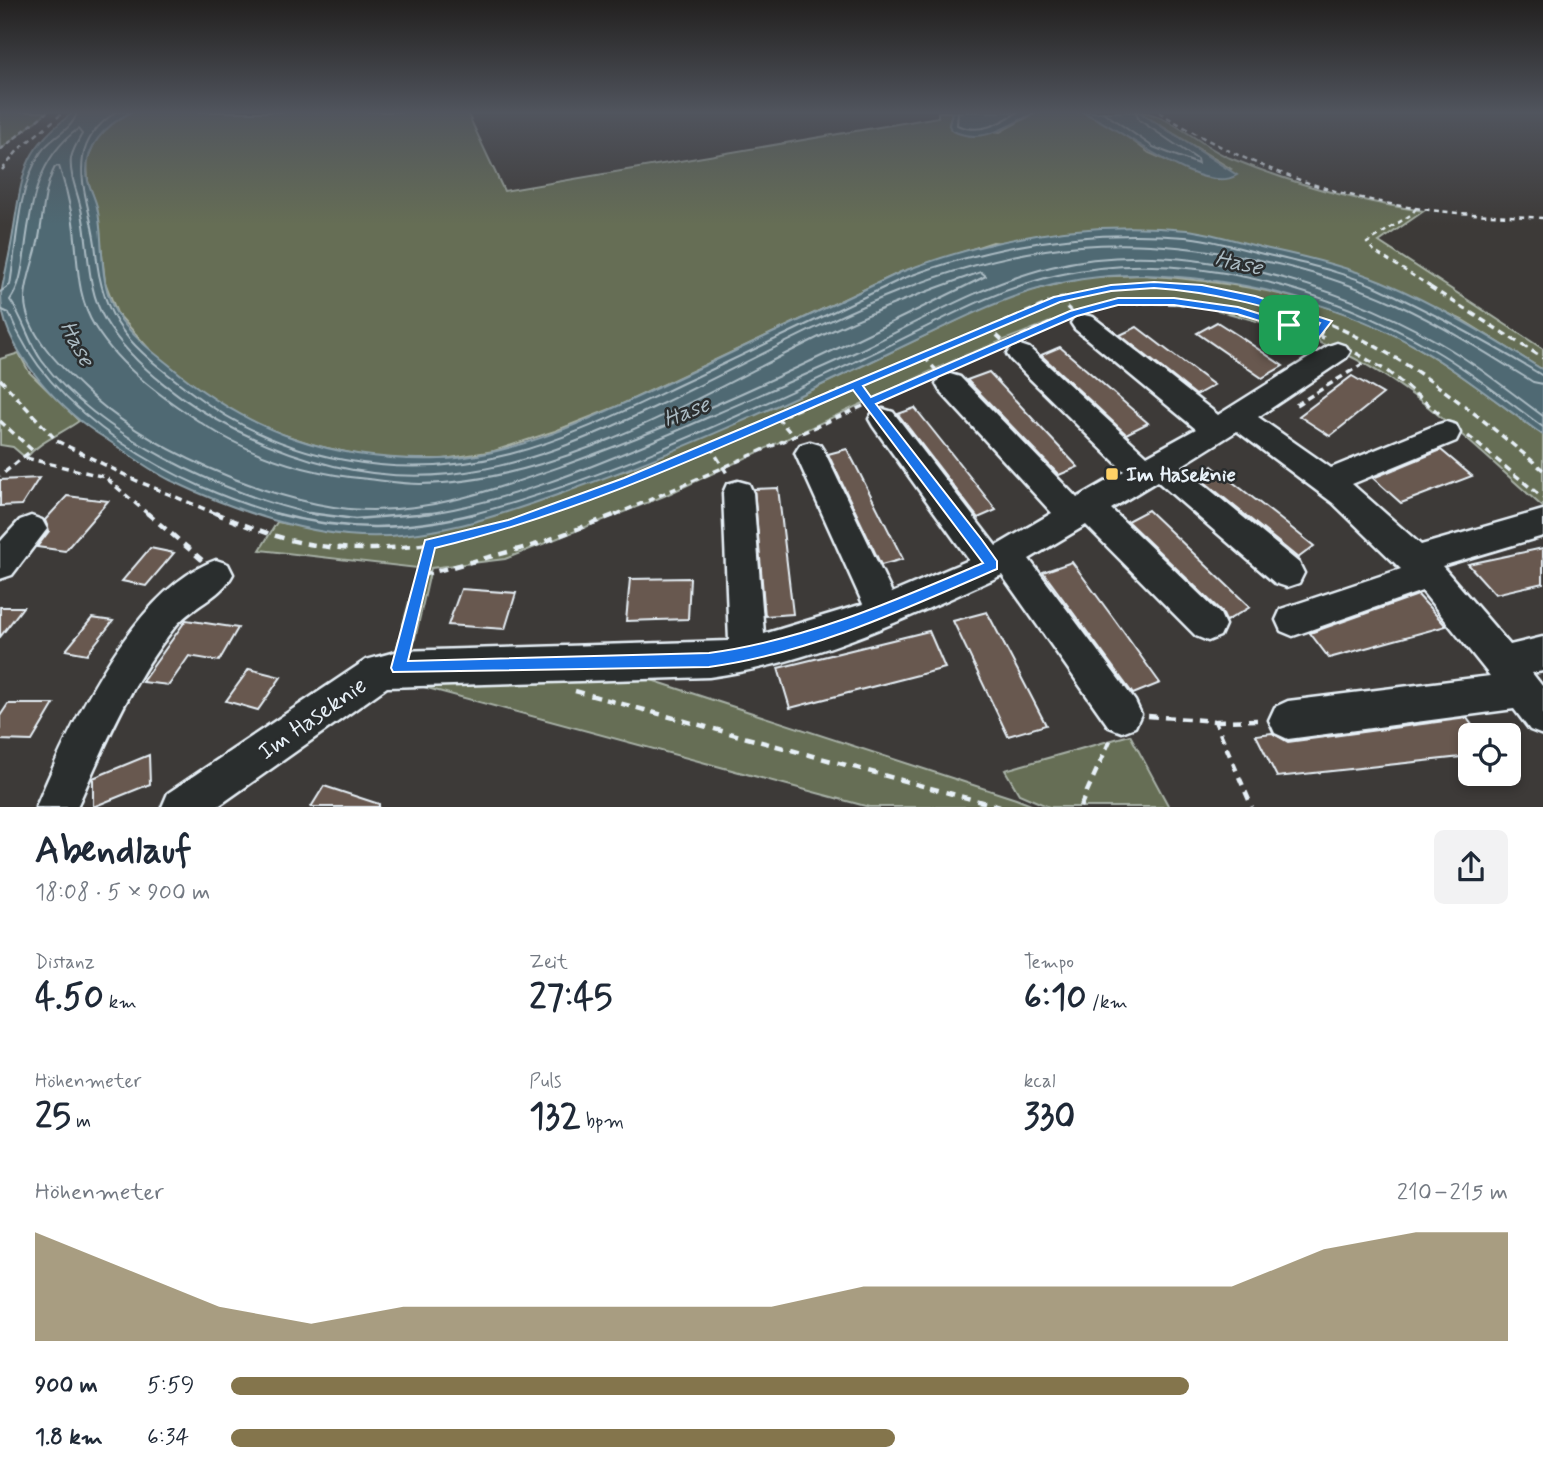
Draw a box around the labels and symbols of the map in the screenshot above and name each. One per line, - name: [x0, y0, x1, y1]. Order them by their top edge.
- water label: Hase: [1212, 244, 1267, 284]
- pin: [1259, 295, 1319, 355]
- water label: Hase: [52, 316, 101, 373]
- water label: Hase: [659, 390, 716, 435]
- place label: Im Haseknie: [1126, 461, 1236, 489]
- marker: Im Haseknie: [1104, 466, 1120, 482]
- street label: Im Haseknie: [253, 670, 373, 768]

